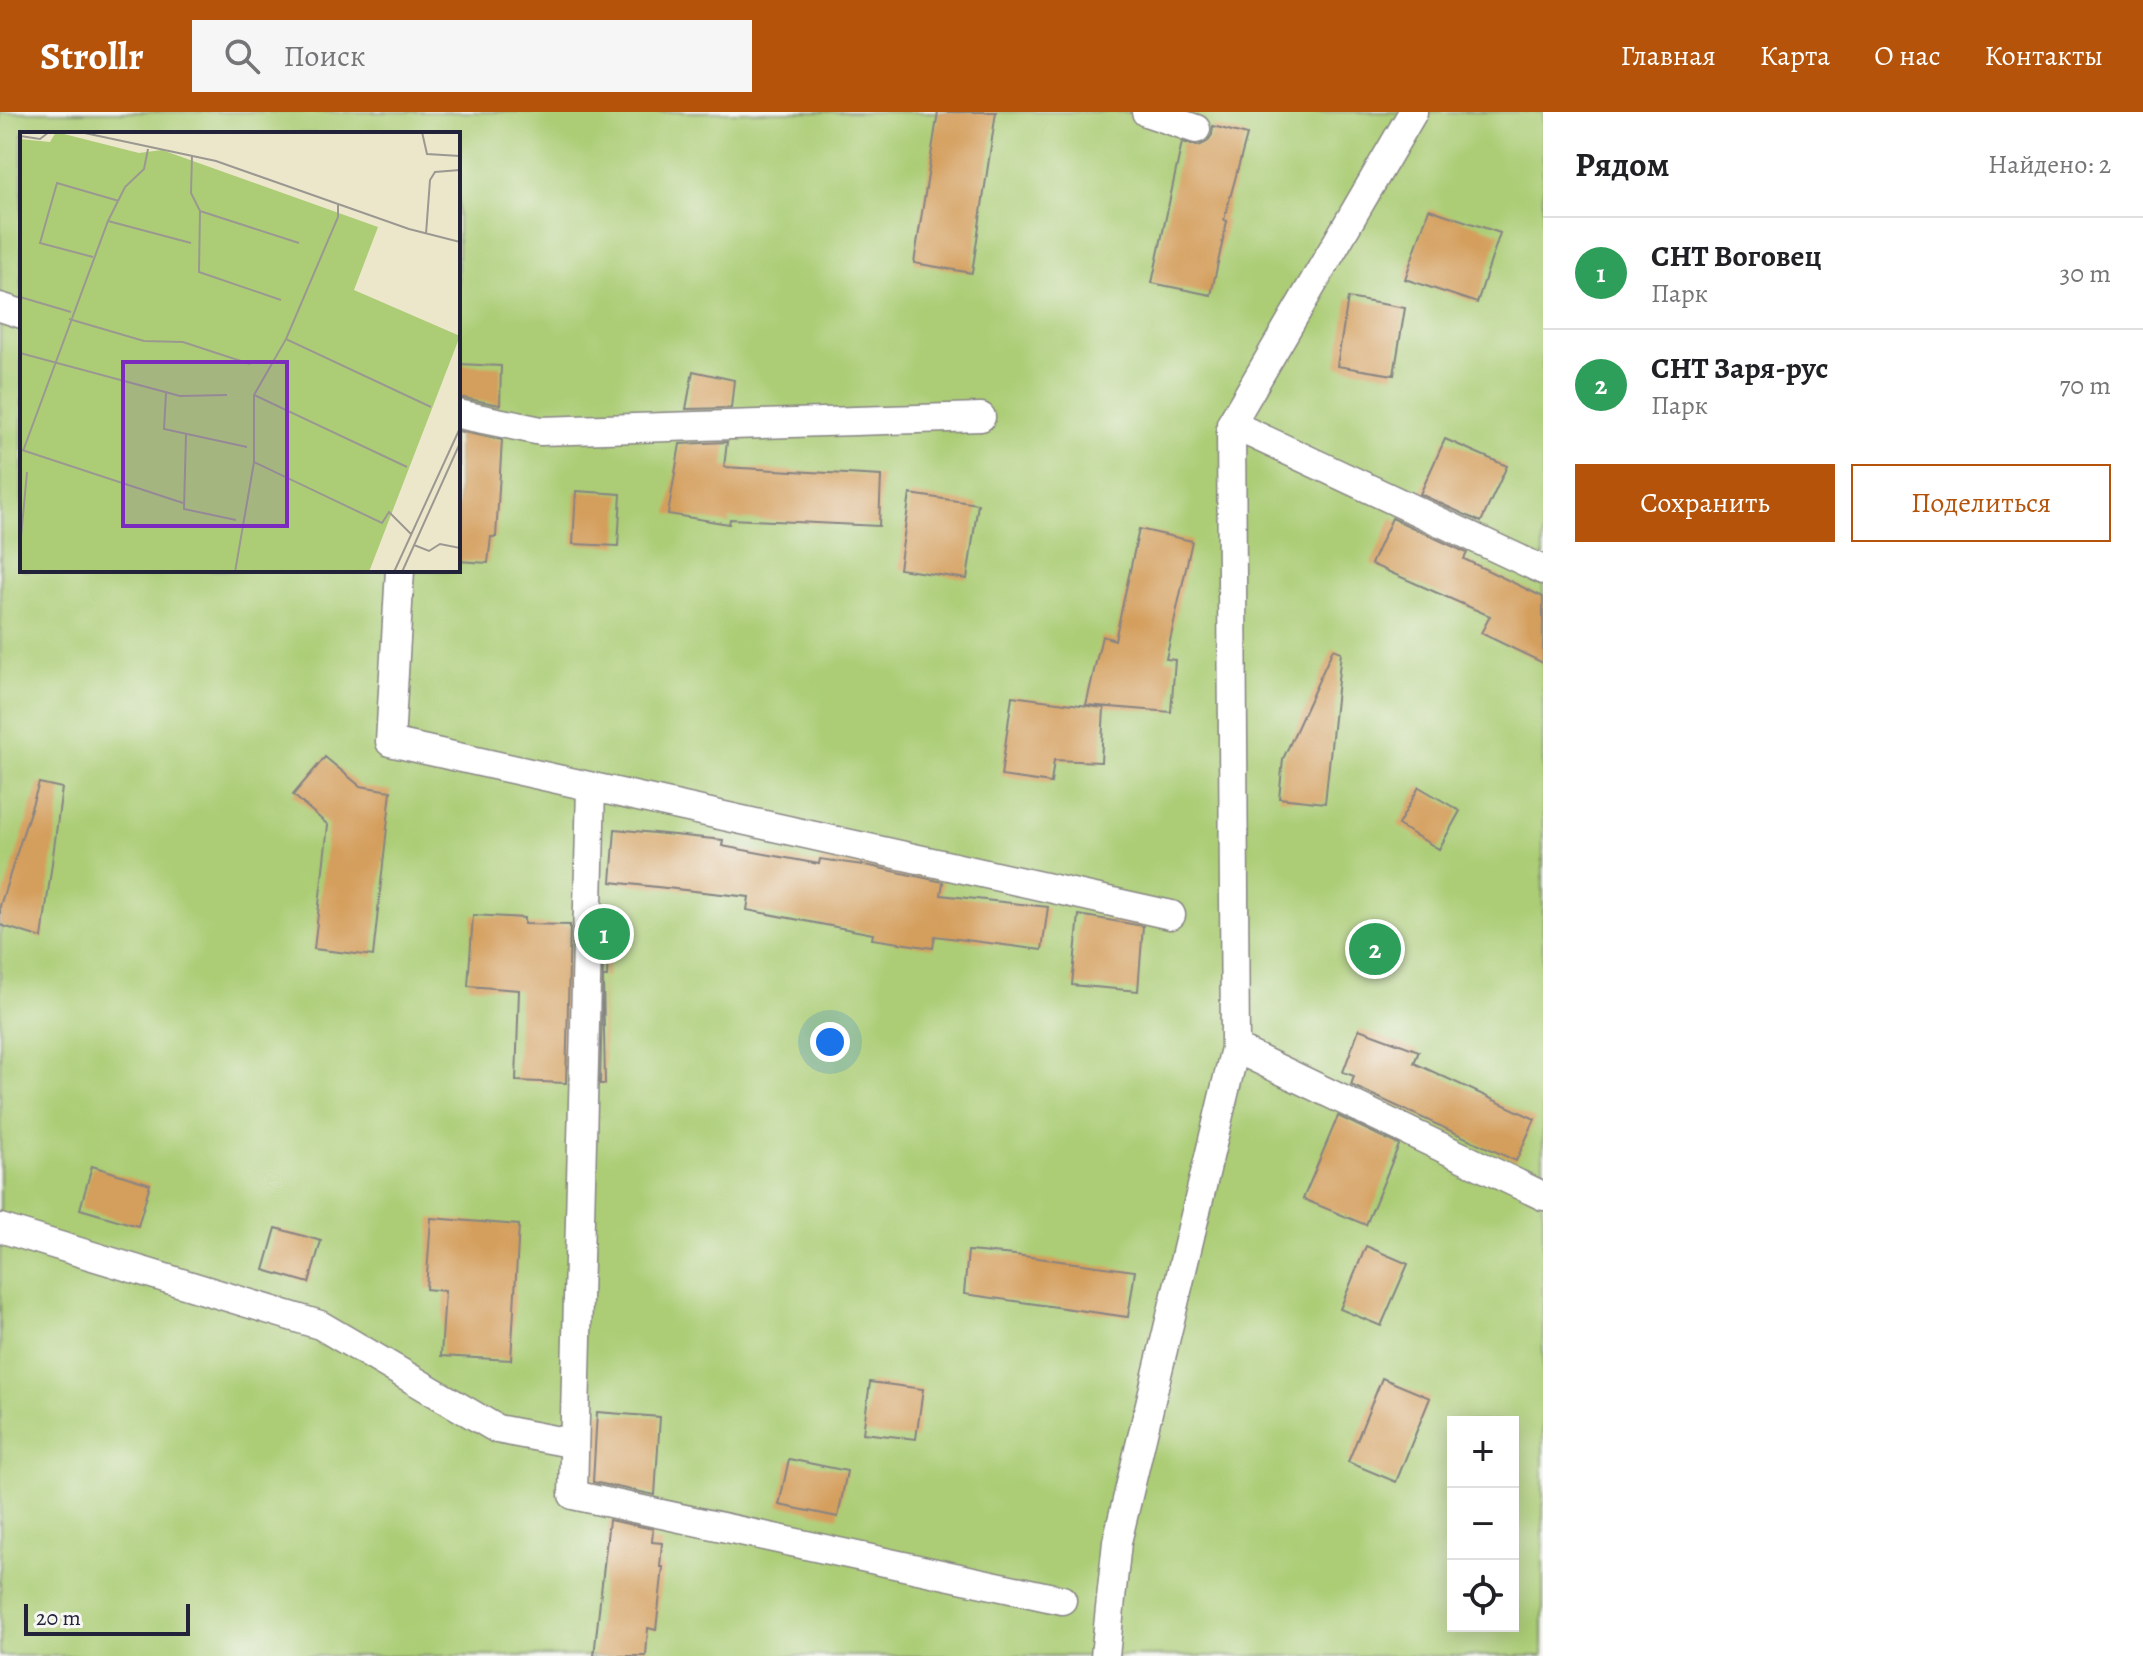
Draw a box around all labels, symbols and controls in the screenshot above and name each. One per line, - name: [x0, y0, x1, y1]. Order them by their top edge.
- search box: [192, 20, 752, 92]
- text: Strollr: [40, 30, 144, 82]
- icon: search: [220, 34, 264, 78]
- text: Поиск: [284, 36, 366, 76]
- text: Главная: [1620, 37, 1716, 75]
- text: Карта: [1760, 37, 1830, 75]
- text: О нас: [1874, 37, 1941, 75]
- text: Контакты: [1985, 37, 2103, 75]
- inset map: [20, 132, 460, 572]
- text: Рядом: [1575, 141, 1669, 188]
- text: Найдено: 2: [1988, 147, 2111, 182]
- text: СНТ Воговец: [1651, 236, 1822, 276]
- text: 1: [1596, 256, 1606, 291]
- text: 30 m: [2060, 256, 2111, 291]
- text: Парк: [1651, 276, 1708, 311]
- text: СНТ Заря-рус: [1651, 348, 1828, 388]
- text: 2: [1595, 368, 1607, 403]
- text: 70 m: [2059, 368, 2111, 403]
- text: Парк: [1651, 388, 1708, 423]
- button: Сохранить: [1575, 464, 1835, 542]
- button: Поделиться: [1851, 464, 2111, 542]
- pin: 1: [578, 904, 630, 964]
- pin: 2: [1349, 919, 1401, 979]
- your location: [810, 1022, 850, 1062]
- map controls: [1447, 1416, 1519, 1632]
- button: +: [1447, 1416, 1519, 1488]
- button: −: [1447, 1488, 1519, 1560]
- button: locate: [1447, 1560, 1519, 1632]
- scale bar: [24, 1600, 190, 1636]
- text: 20 m: [36, 1603, 81, 1633]

